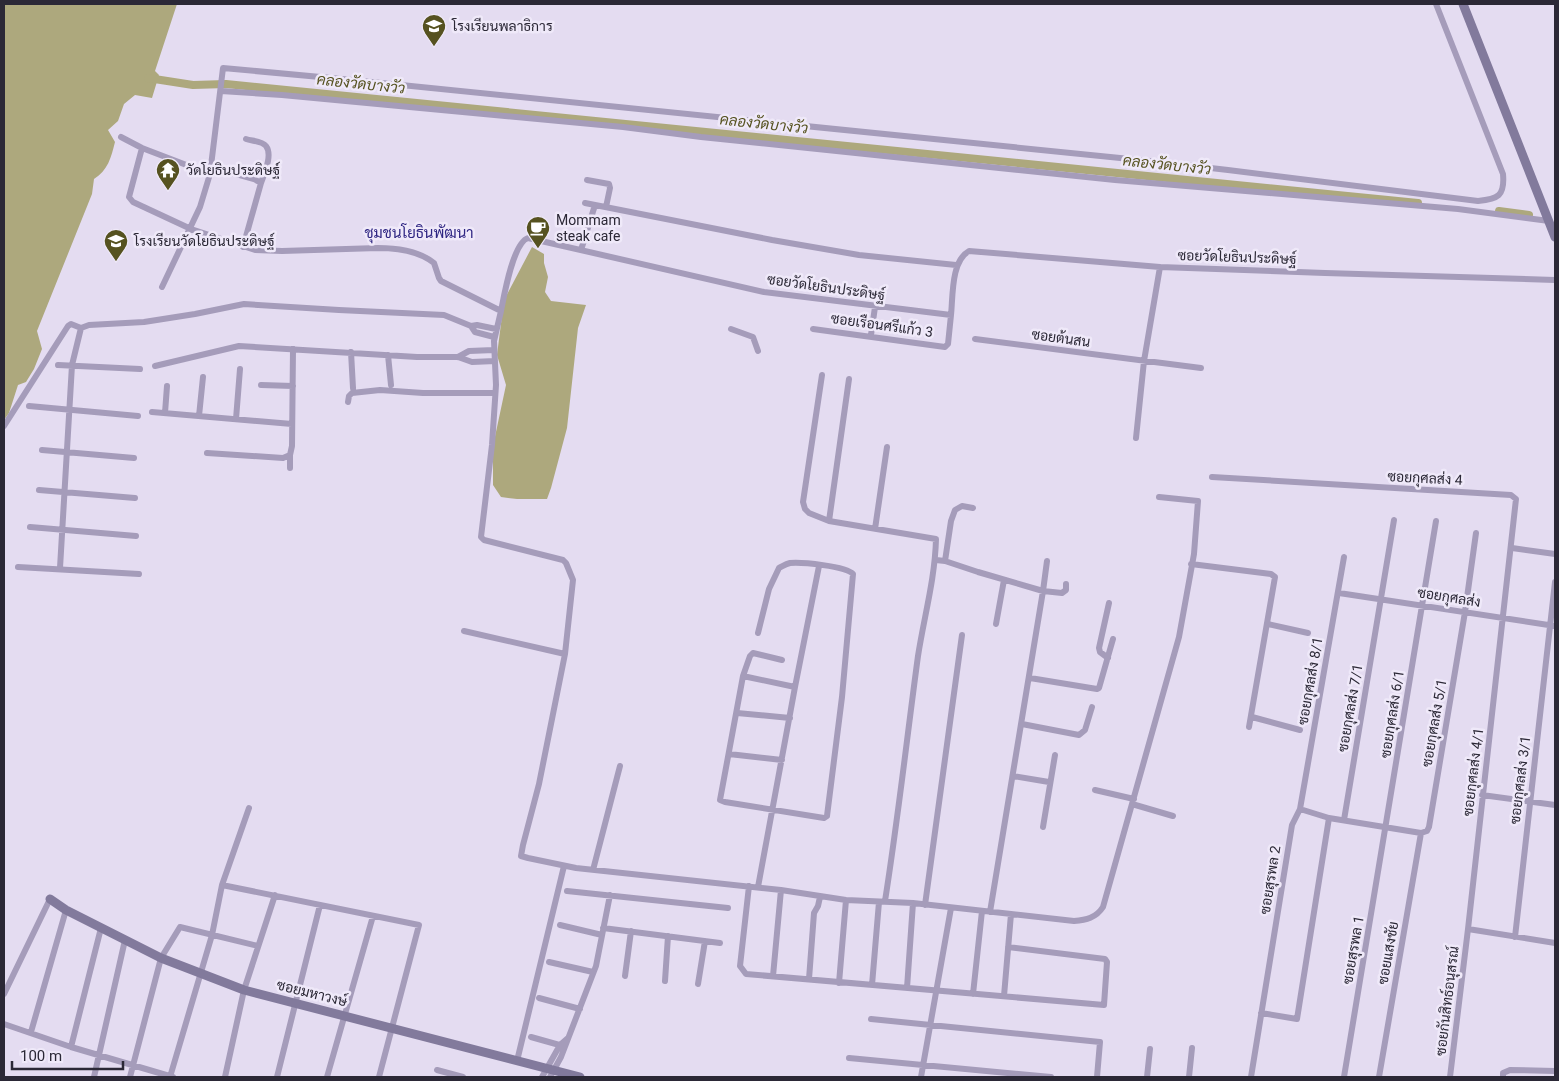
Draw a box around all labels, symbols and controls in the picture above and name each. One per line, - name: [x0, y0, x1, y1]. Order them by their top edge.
- school or university icon: โรงเรียนพลาธิการ: [421, 13, 447, 47]
- place label: โรงเรียนพลาธิการ: [451, 17, 553, 34]
- water label: คลองวัดบางวัว: [316, 70, 407, 98]
- water label: คลองวัดบางวัว: [719, 110, 810, 138]
- water label: คลองวัดบางวัว: [1122, 151, 1213, 179]
- temple icon: วัดโยธินประดิษฐ์: [155, 157, 181, 191]
- place label: วัดโยธินประดิษฐ์: [186, 161, 280, 179]
- place label: Mommam steak cafe: [556, 212, 621, 244]
- cafe icon: Mommam steak cafe: [525, 215, 551, 249]
- district label: ชุมชนโยธินพัฒนา: [365, 223, 474, 244]
- school or university icon: โรงเรียนวัดโยธินประดิษฐ์: [103, 228, 129, 262]
- place label: โรงเรียนวัดโยธินประดิษฐ์: [133, 232, 275, 250]
- street label: ซอยวัดโยธินประดิษฐ์: [1177, 246, 1297, 268]
- street label: ซอยวัดโยธินประดิษฐ์: [766, 270, 886, 304]
- street label: ซอยเรือนศรีแก้ว 3: [830, 309, 934, 340]
- street label: ซอยต้นสน: [1031, 325, 1092, 350]
- street label: ซอยกุศลส่ง 4: [1387, 468, 1463, 490]
- street label: ซอยกุศลส่ง: [1416, 584, 1482, 612]
- street label: ซอยกุศลส่ง 8/1: [1294, 636, 1328, 727]
- street label: ซอยกุศลส่ง 7/1: [1334, 663, 1368, 754]
- street label: ซอยกุศลส่ง 6/1: [1377, 669, 1409, 759]
- street label: ซอยกุศลส่ง 5/1: [1418, 678, 1452, 769]
- street label: ซอยกุศลส่ง 4/1: [1460, 727, 1488, 817]
- street label: ซอยกุศลส่ง 3/1: [1507, 735, 1535, 825]
- street label: ซอยสุรพล 2: [1257, 844, 1285, 916]
- street label: ซอยสุรพล 1: [1339, 914, 1369, 986]
- street label: ซอยแสงชัย: [1375, 920, 1401, 986]
- street label: ซอยกันสิทธ์อนุสรณ์: [1431, 945, 1464, 1057]
- street label: ซอยมหาวงษ์: [275, 976, 350, 1010]
- scale bar: [12, 1038, 124, 1070]
- text: 100 m: [20, 1047, 62, 1065]

